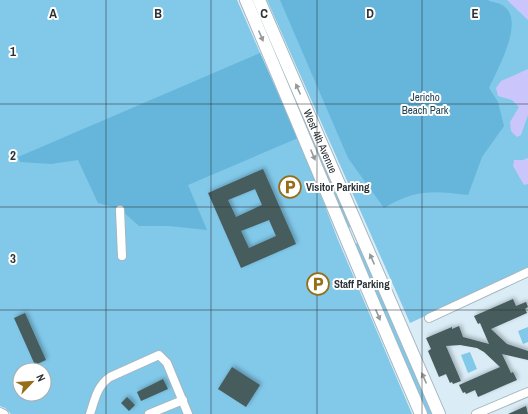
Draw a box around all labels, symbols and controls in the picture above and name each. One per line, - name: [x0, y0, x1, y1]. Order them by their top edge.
- text: A: [49, 5, 57, 22]
- text: B: [154, 5, 162, 22]
- text: C: [260, 5, 268, 22]
- text: D: [366, 5, 374, 22]
- text: E: [471, 5, 479, 22]
- one-way arrow: [258, 30, 264, 41]
- text: 1: [10, 43, 16, 60]
- one-way arrow: [294, 82, 300, 94]
- park label: Jericho Beach Park: [402, 90, 449, 117]
- street label: West 4th Avenue: [300, 107, 340, 175]
- text: 2: [10, 147, 16, 164]
- one-way arrow: [310, 150, 316, 162]
- parking icon: Visitor Parking: [277, 174, 303, 200]
- place label: Visitor Parking: [306, 180, 370, 194]
- text: 3: [10, 250, 16, 267]
- one-way arrow: [369, 253, 375, 265]
- parking icon: Staff Parking: [305, 271, 331, 297]
- place label: Staff Parking: [334, 277, 390, 291]
- one-way arrow: [375, 310, 381, 321]
- north arrow: [12, 362, 52, 402]
- text: N: [33, 372, 49, 384]
- one-way arrow: [421, 373, 427, 384]

